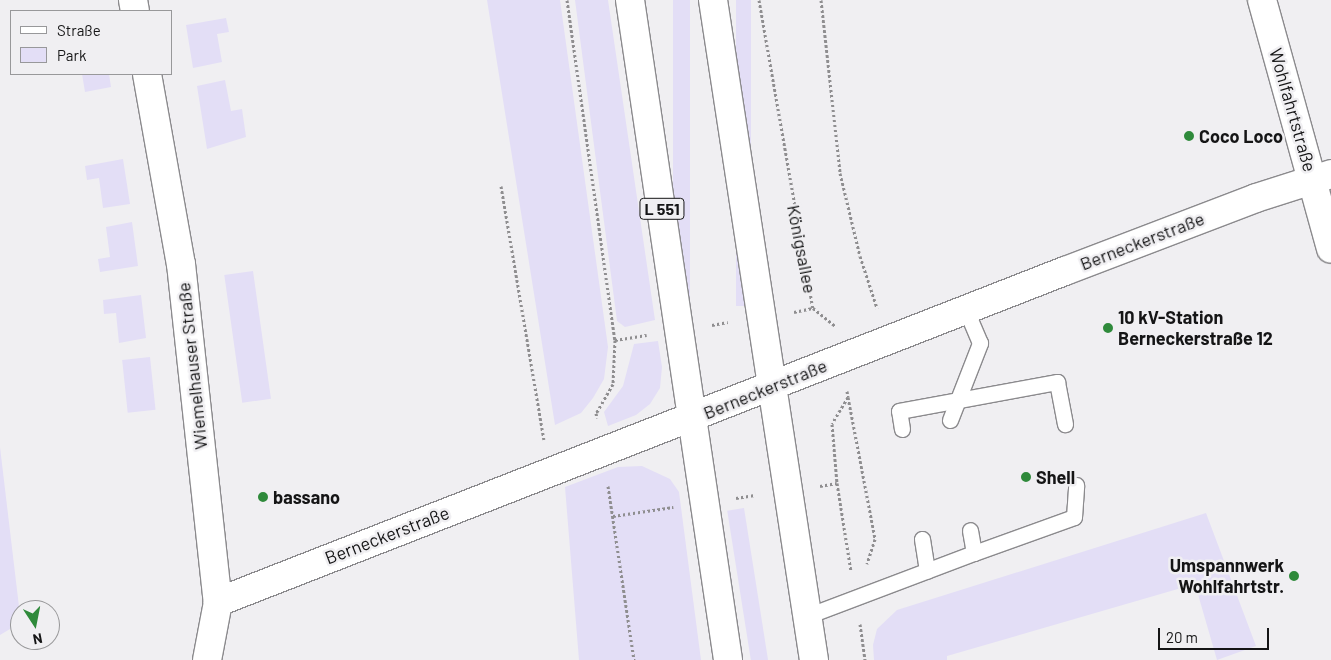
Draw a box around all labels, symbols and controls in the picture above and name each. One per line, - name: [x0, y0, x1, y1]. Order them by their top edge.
- legend: [10, 10, 172, 75]
- text: Straße: [57, 21, 101, 39]
- text: Park: [57, 46, 86, 64]
- street label: Wohlfahrtstraße: [1265, 46, 1321, 174]
- place label: Coco Loco: [1199, 125, 1283, 147]
- marker: Coco Loco: [1183, 130, 1195, 142]
- road number: L 551: [638, 195, 686, 222]
- street label: Königsallee: [783, 203, 821, 295]
- street label: Berneckerstraße: [1077, 207, 1207, 275]
- street label: Wiemelhauser Straße: [172, 281, 212, 451]
- place label: 10 kV-Station Berneckerstraße 12: [1118, 307, 1273, 350]
- marker: 10 kV-Station Berneckerstraße 12: [1102, 322, 1114, 334]
- street label: Berneckerstraße: [700, 354, 830, 424]
- place label: Shell: [1036, 466, 1075, 488]
- marker: Shell: [1020, 471, 1032, 483]
- place label: bassano: [273, 486, 340, 508]
- marker: bassano: [257, 491, 269, 503]
- street label: Berneckerstraße: [322, 501, 452, 569]
- place label: Umspannwerk Wohlfahrtstr.: [1170, 555, 1284, 598]
- marker: Umspannwerk Wohlfahrtstr.: [1288, 570, 1300, 582]
- north arrow: [10, 600, 60, 650]
- scale bar: [1161, 618, 1272, 650]
- text: 20 m: [1166, 628, 1198, 646]
- text: N: [32, 630, 44, 648]

